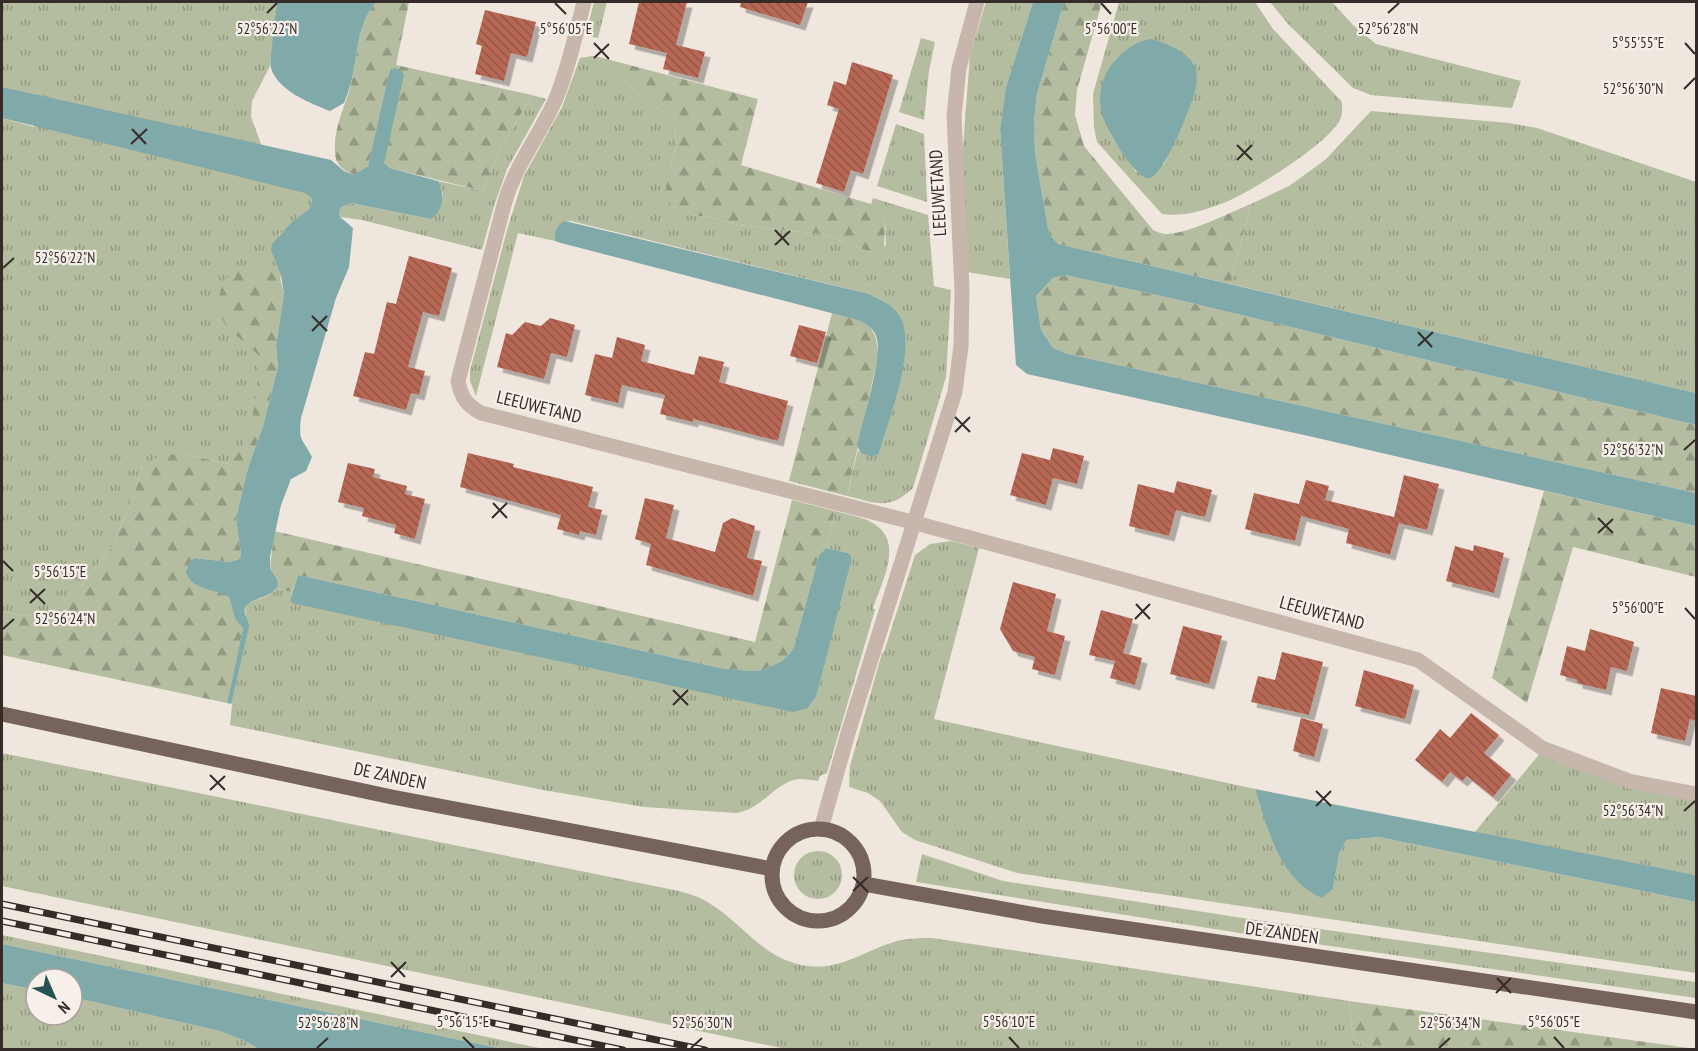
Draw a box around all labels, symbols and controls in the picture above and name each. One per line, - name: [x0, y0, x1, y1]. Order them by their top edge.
- text: 52°56'22"N: [237, 19, 297, 38]
- text: 5°56'05"E: [540, 19, 592, 38]
- text: 5°56'00"E: [1085, 19, 1137, 38]
- text: 52°56'28"N: [1358, 19, 1418, 38]
- text: 5°55'55"E: [1612, 33, 1664, 52]
- text: 52°56'30"N: [1603, 79, 1663, 98]
- street label: LEEUWETAND: [924, 149, 951, 237]
- text: 52°56'22"N: [35, 248, 95, 267]
- street label: LEEUWETAND: [494, 385, 584, 428]
- text: 52°56'32"N: [1603, 440, 1663, 459]
- text: 5°56'15"E: [34, 562, 86, 581]
- street label: LEEUWETAND: [1277, 590, 1367, 635]
- text: 5°56'00"E: [1612, 598, 1664, 617]
- text: 52°56'24"N: [35, 609, 95, 628]
- street label: DE ZANDEN: [352, 757, 428, 794]
- text: 52°56'34"N: [1603, 801, 1663, 820]
- street label: DE ZANDEN: [1244, 916, 1320, 949]
- north arrow: [24, 967, 84, 1027]
- text: N: [54, 998, 74, 1018]
- text: 5°56'15"E: [437, 1012, 489, 1031]
- text: 5°56'10"E: [983, 1012, 1035, 1031]
- text: 5°56'05"E: [1528, 1012, 1580, 1031]
- text: 52°56'28"N: [298, 1013, 358, 1032]
- text: 52°56'30"N: [672, 1013, 732, 1032]
- text: 52°56'34"N: [1420, 1013, 1480, 1032]

